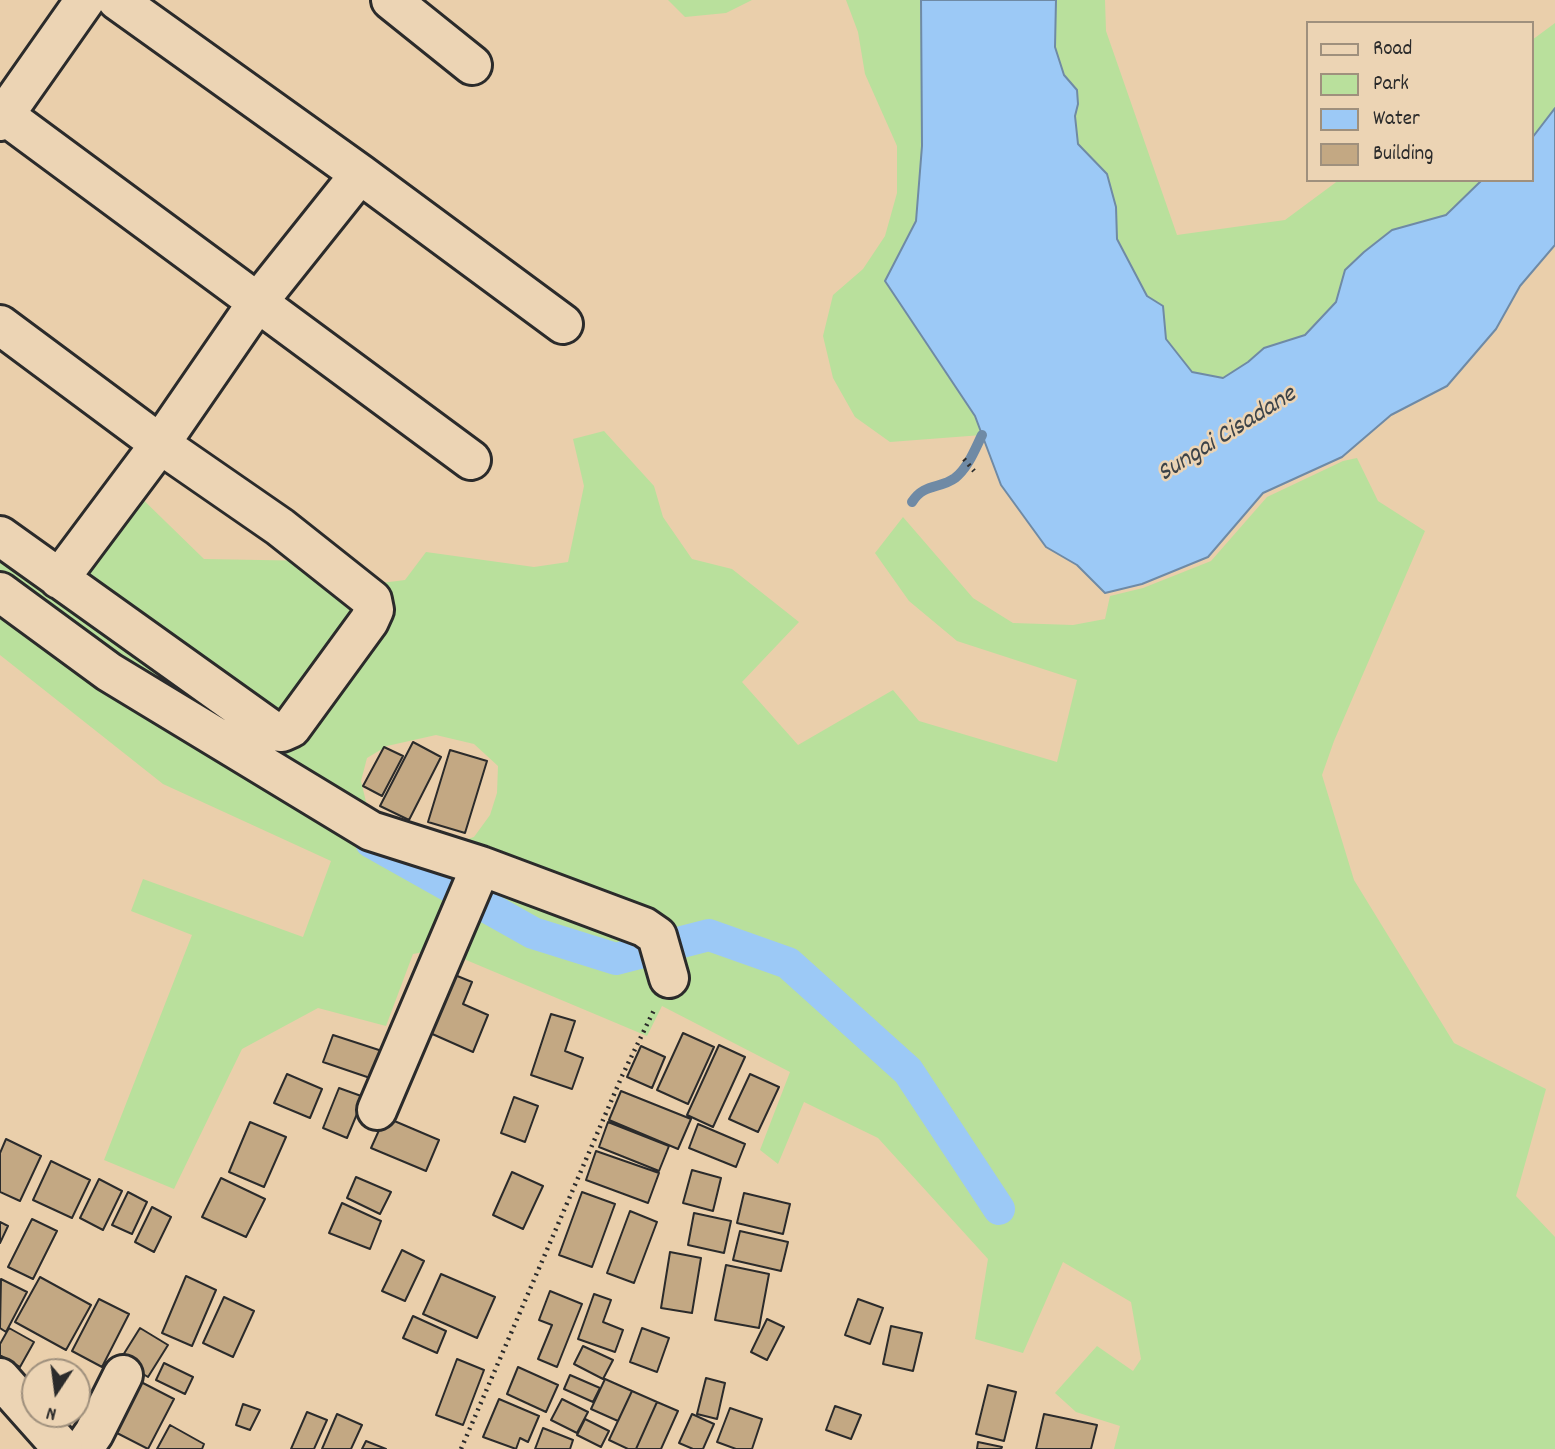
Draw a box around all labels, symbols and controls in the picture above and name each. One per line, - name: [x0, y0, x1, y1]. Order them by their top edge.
- legend: [1306, 21, 1534, 182]
- text: Road: [1373, 35, 1412, 65]
- text: Park: [1373, 70, 1409, 100]
- text: Water: [1373, 105, 1420, 135]
- text: Building: [1373, 140, 1433, 170]
- water label: Sungai Cisadane: [1153, 381, 1303, 491]
- north arrow: [21, 1358, 91, 1428]
- text: N: [44, 1398, 59, 1426]

